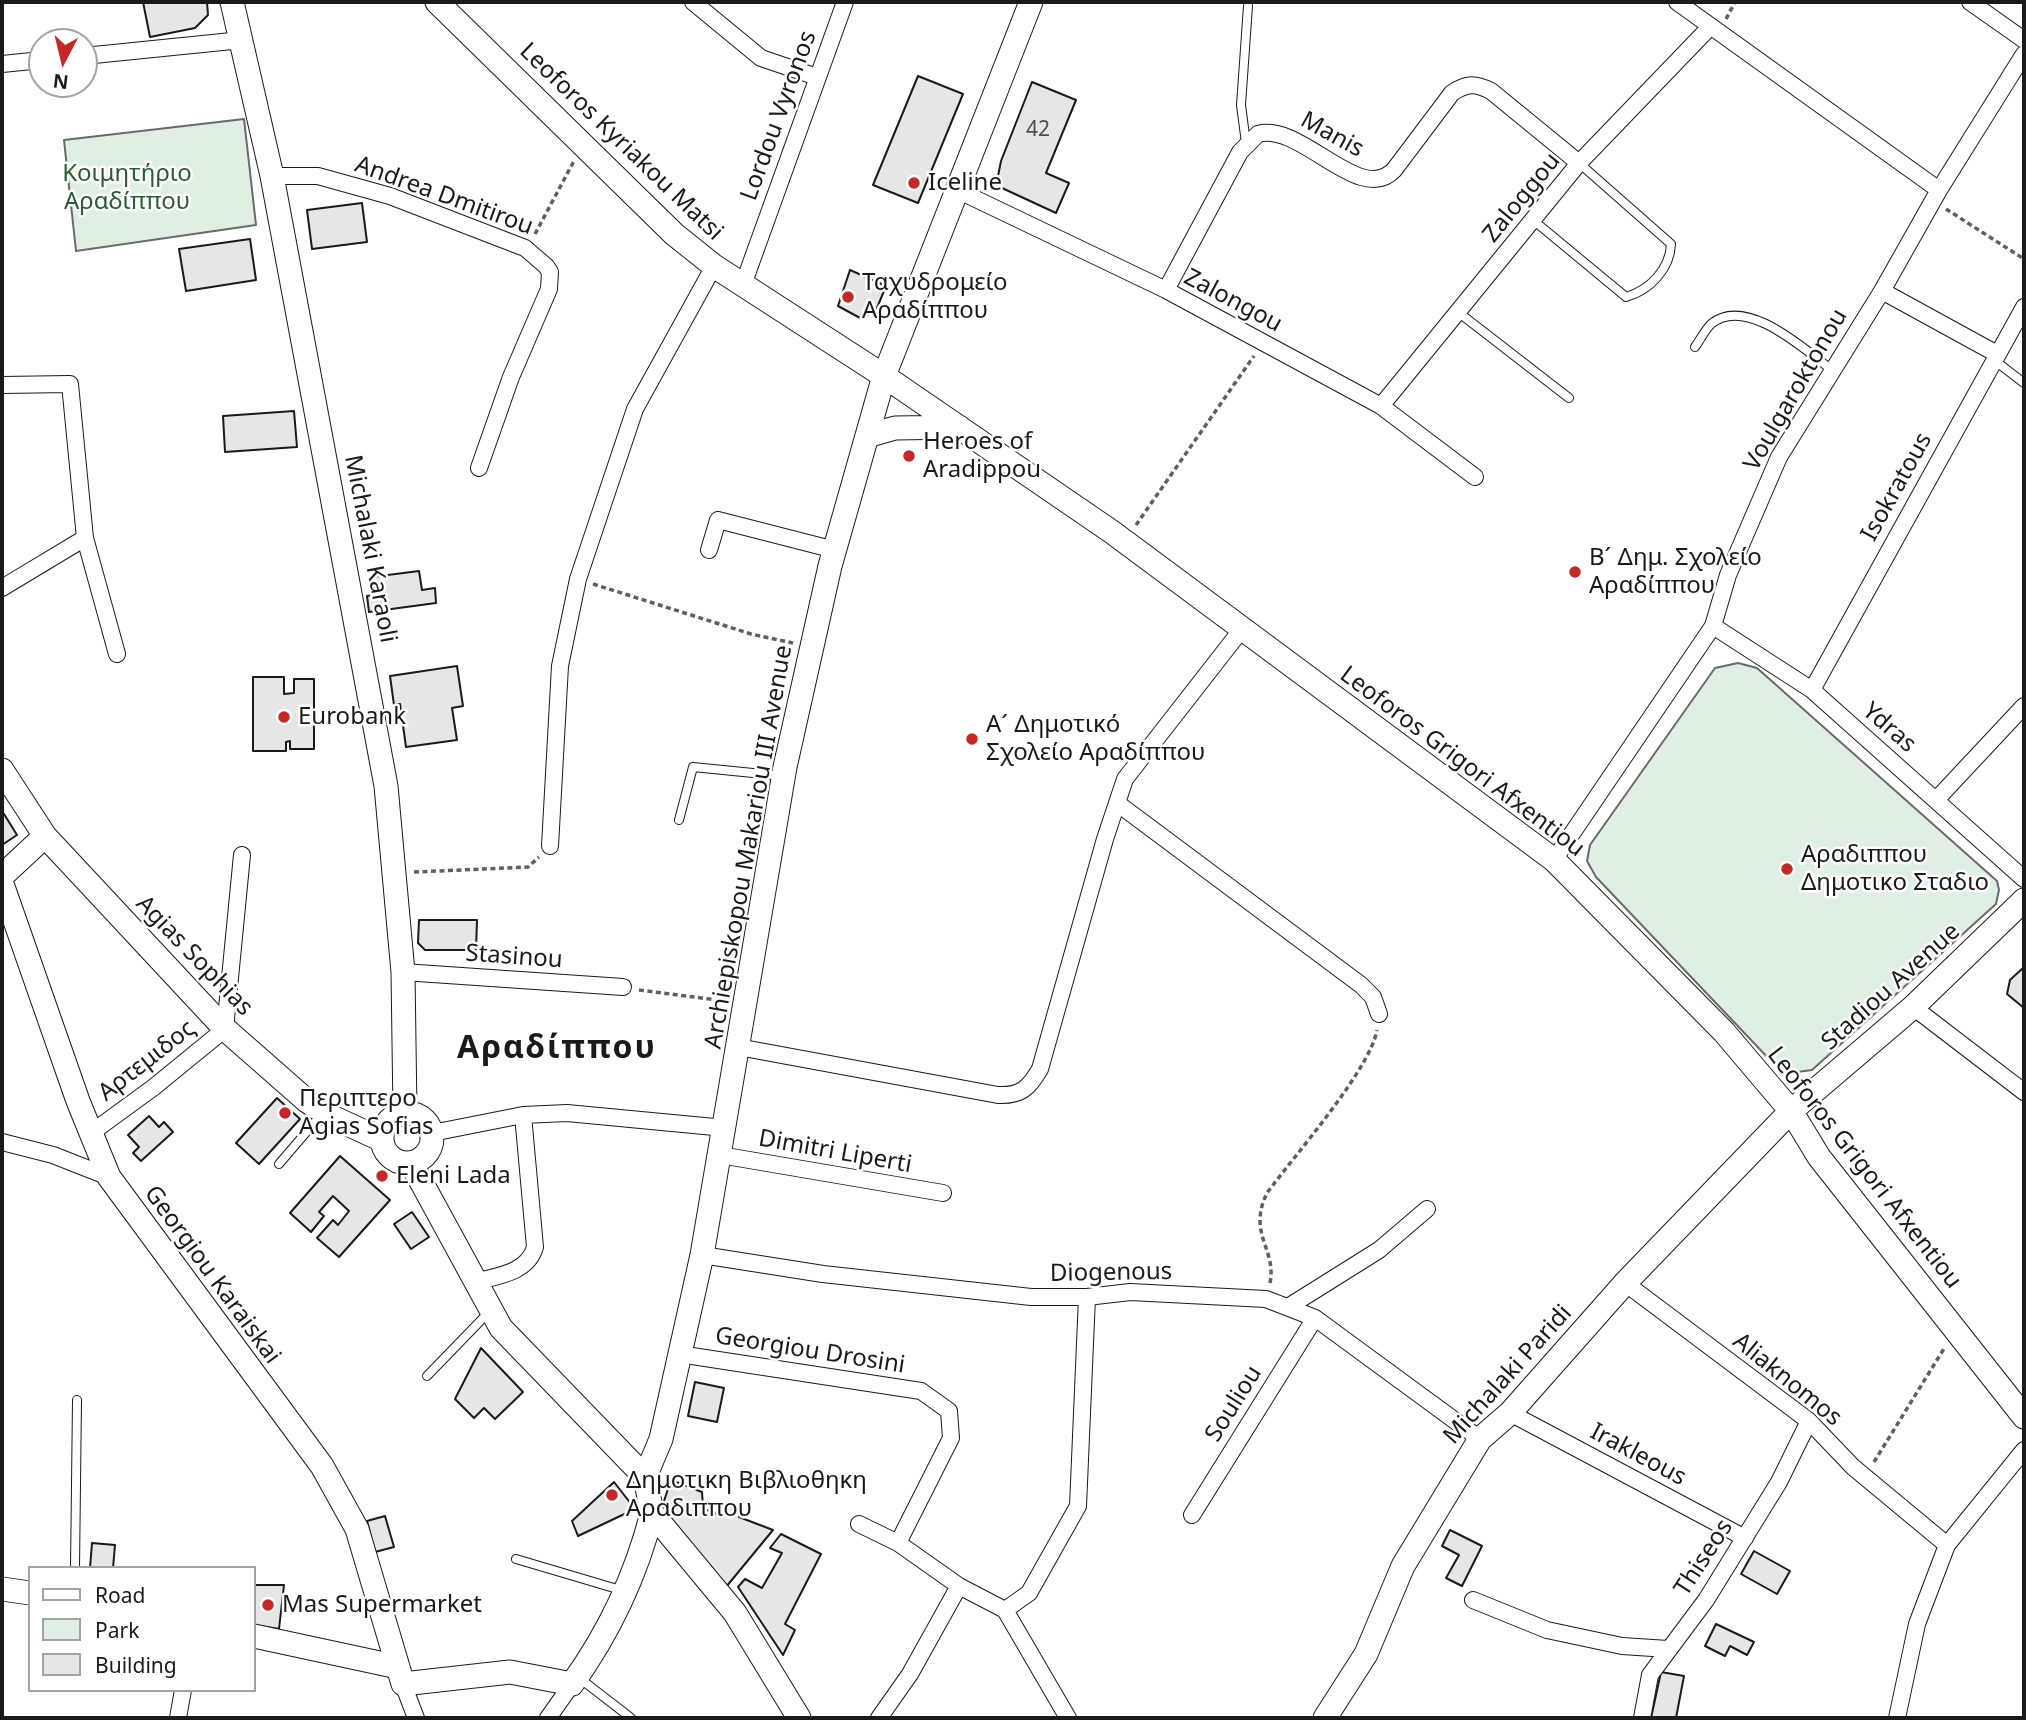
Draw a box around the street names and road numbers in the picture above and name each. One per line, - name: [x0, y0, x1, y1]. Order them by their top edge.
- street label: Lordou Vyronos: [735, 27, 823, 205]
- street label: Leoforos Kyriakou Matsi: [513, 37, 729, 247]
- street label: Manis: [1295, 106, 1369, 164]
- street label: Zaloggou: [1477, 147, 1567, 249]
- street label: Andrea Dmitirou: [351, 150, 537, 242]
- street label: Zalongou: [1179, 263, 1287, 339]
- street label: Voulgaroktonou: [1738, 304, 1854, 476]
- street label: Isokratous: [1855, 428, 1939, 546]
- street label: Michalaki Karaoli: [338, 453, 402, 645]
- street label: Archiepiskopou Makariou III Avenue: [699, 643, 799, 1051]
- street label: Leoforos Grigori Afxentiou: [1334, 661, 1590, 863]
- street label: Ydras: [1856, 697, 1922, 759]
- street label: Agias Sophias: [129, 890, 259, 1022]
- street label: Stadiou Avenue: [1816, 917, 1966, 1057]
- street label: Stasinou: [465, 939, 563, 975]
- street label: Αρτεμιδος: [93, 1014, 201, 1108]
- street label: Leoforos Grigori Afxentiou: [1761, 1041, 1967, 1295]
- street label: Dimitri Liperti: [756, 1124, 914, 1180]
- street label: Georgiou Karaiskai: [138, 1180, 286, 1370]
- street label: Diogenous: [1050, 1258, 1172, 1288]
- street label: Michalaki Paridi: [1438, 1299, 1578, 1451]
- street label: Georgiou Drosini: [713, 1322, 907, 1380]
- street label: Aliaknomos: [1727, 1327, 1847, 1433]
- street label: Souliou: [1199, 1361, 1269, 1447]
- street label: Irakleous: [1585, 1418, 1691, 1492]
- street label: Thiseos: [1669, 1514, 1739, 1602]

